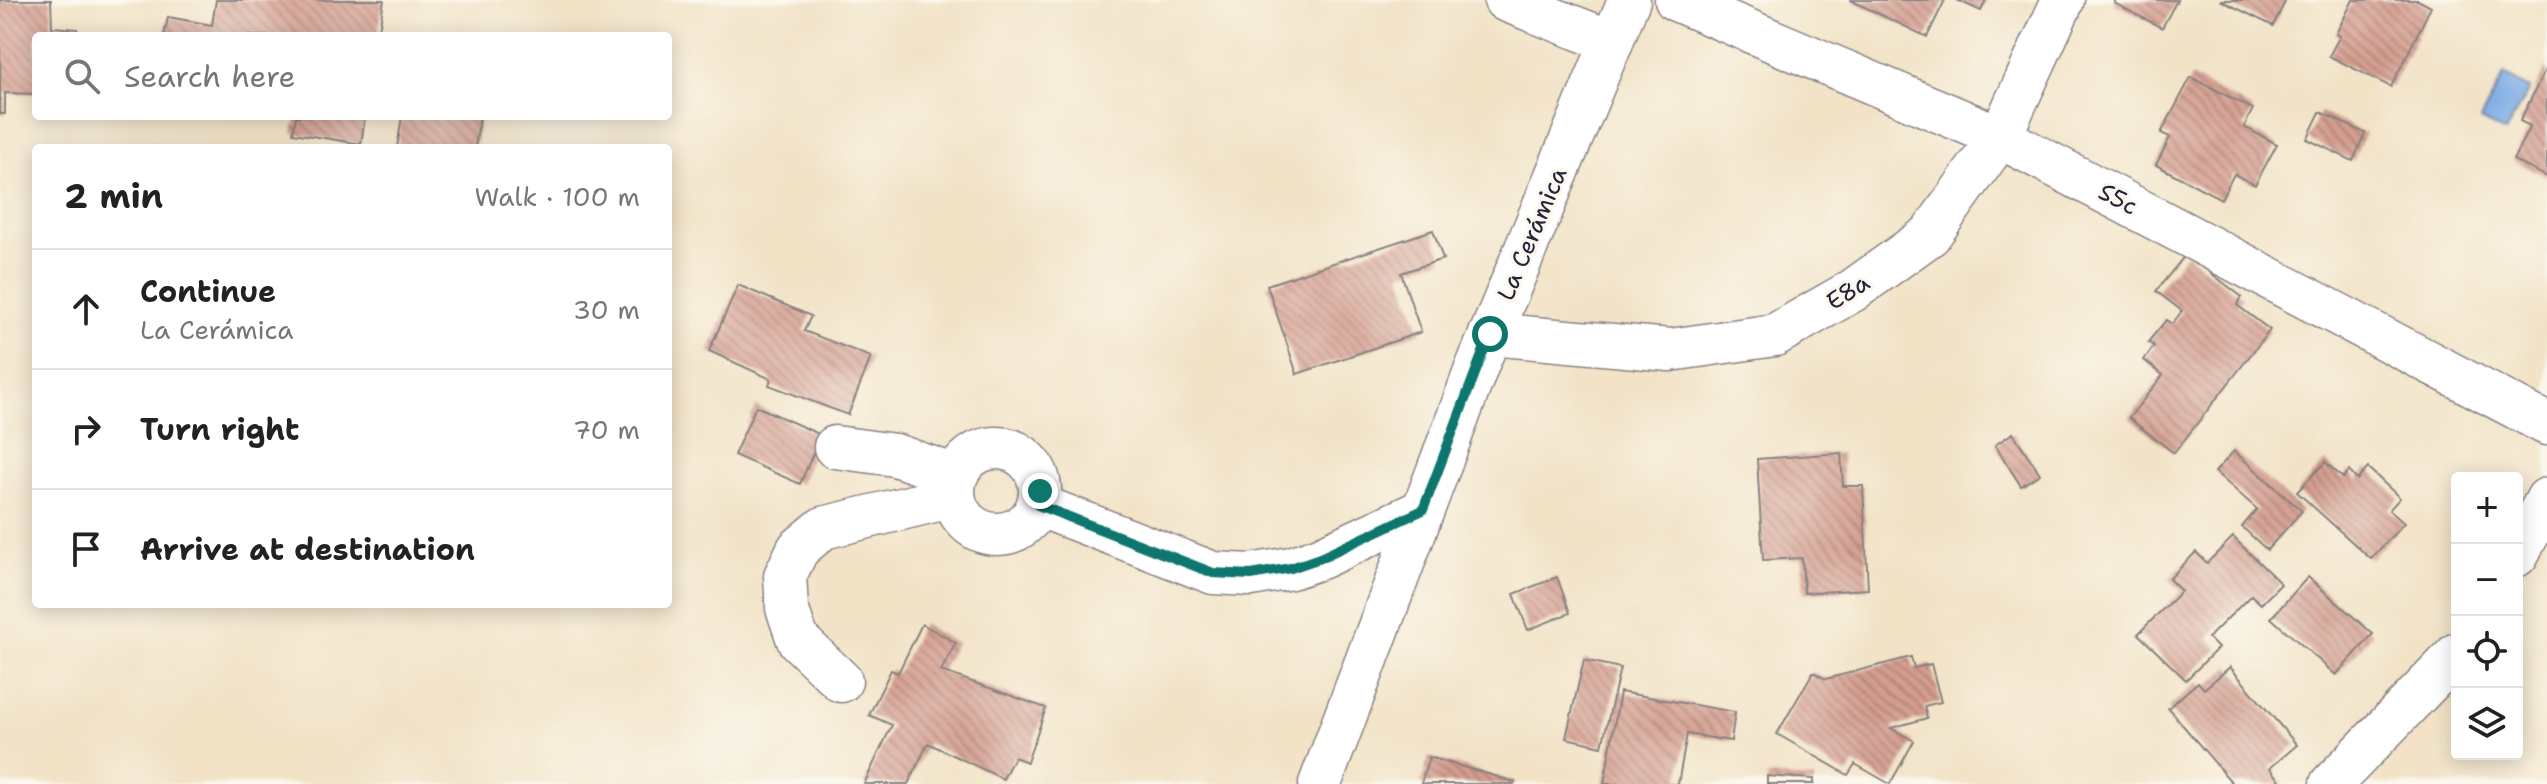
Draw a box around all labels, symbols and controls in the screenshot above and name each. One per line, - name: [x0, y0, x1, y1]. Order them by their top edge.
- search box: [32, 32, 672, 120]
- icon: search: [60, 54, 104, 98]
- text: Search here: [124, 56, 295, 97]
- street label: La Cerámica: [1490, 163, 1574, 305]
- text: 2 min: [64, 173, 163, 219]
- street label: S5c: [2093, 176, 2143, 222]
- text: Walk · 100 m: [474, 179, 640, 214]
- street label: E8a: [1820, 266, 1876, 318]
- text: Continue: [140, 271, 276, 312]
- icon: ahead: [64, 287, 108, 331]
- text: 30 m: [573, 292, 640, 327]
- text: La Cerámica: [140, 312, 293, 347]
- route start: [1472, 316, 1508, 352]
- icon: right: [64, 407, 108, 451]
- text: Turn right: [140, 409, 299, 450]
- text: 70 m: [573, 412, 640, 447]
- map controls: [2451, 472, 2523, 760]
- button: +: [2451, 472, 2523, 544]
- route end: [1022, 473, 1058, 509]
- icon: arrive: [64, 527, 108, 571]
- text: Arrive at destination: [140, 529, 475, 570]
- button: −: [2451, 544, 2523, 616]
- button: locate: [2451, 616, 2523, 688]
- button: layers: [2451, 688, 2523, 760]

